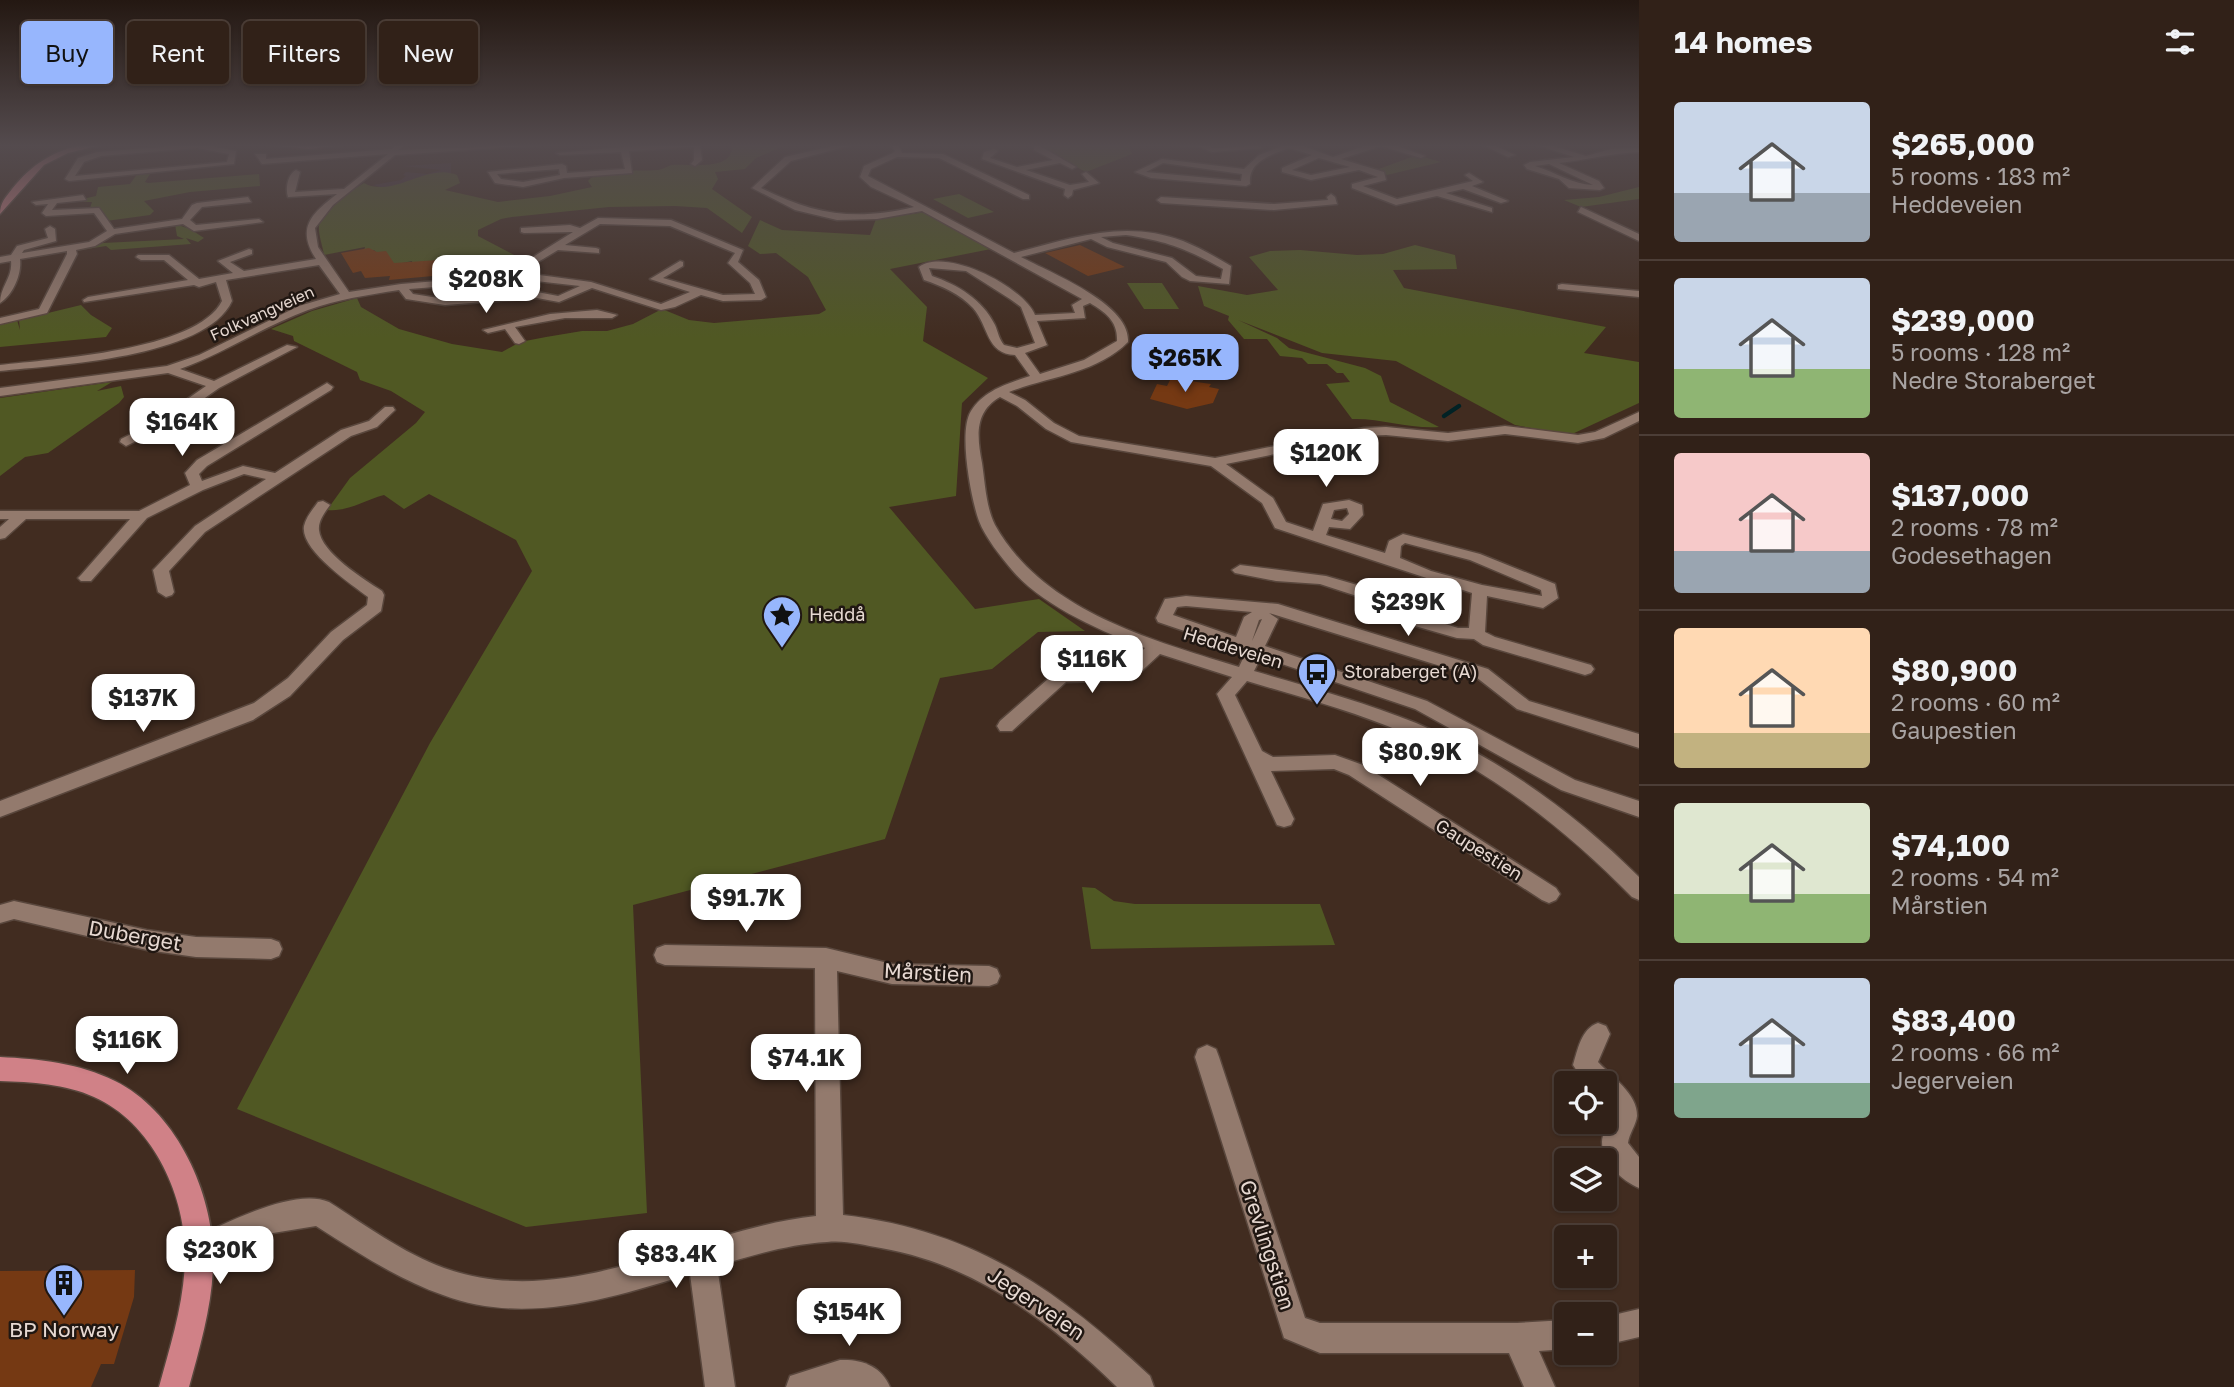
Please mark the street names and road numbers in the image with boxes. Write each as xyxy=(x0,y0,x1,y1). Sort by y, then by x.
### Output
street label: Folkvangveien xyxy=(207,281,317,345)
street label: Heddeveien xyxy=(1181,621,1286,673)
street label: Gaupestien xyxy=(1432,814,1527,885)
street label: Duberget xyxy=(87,914,184,956)
street label: Mårstien xyxy=(883,957,973,987)
street label: Grevlingstien xyxy=(1235,1177,1301,1313)
street label: Jegerveien xyxy=(983,1261,1090,1345)

